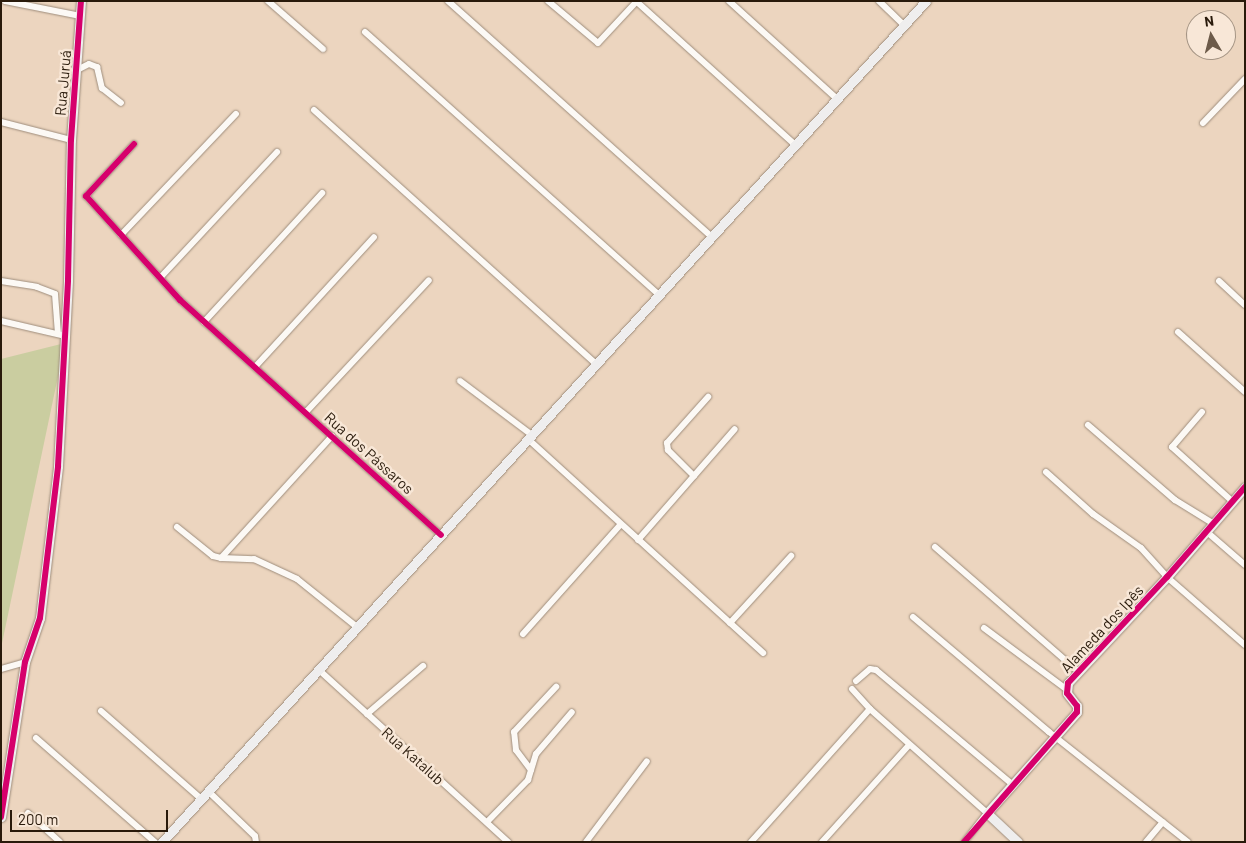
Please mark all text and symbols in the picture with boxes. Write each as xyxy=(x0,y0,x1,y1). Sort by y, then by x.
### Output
north arrow xyxy=(1186,10,1236,60)
text: N xyxy=(1203,12,1215,30)
street label: Rua Juruá xyxy=(51,49,75,117)
street label: Rua dos Pássaros xyxy=(321,408,417,498)
street label: Alameda dos Ipês xyxy=(1057,582,1147,676)
street label: Rua Katalub xyxy=(378,723,448,789)
scale bar xyxy=(12,800,170,832)
text: 200 m xyxy=(18,810,58,828)

